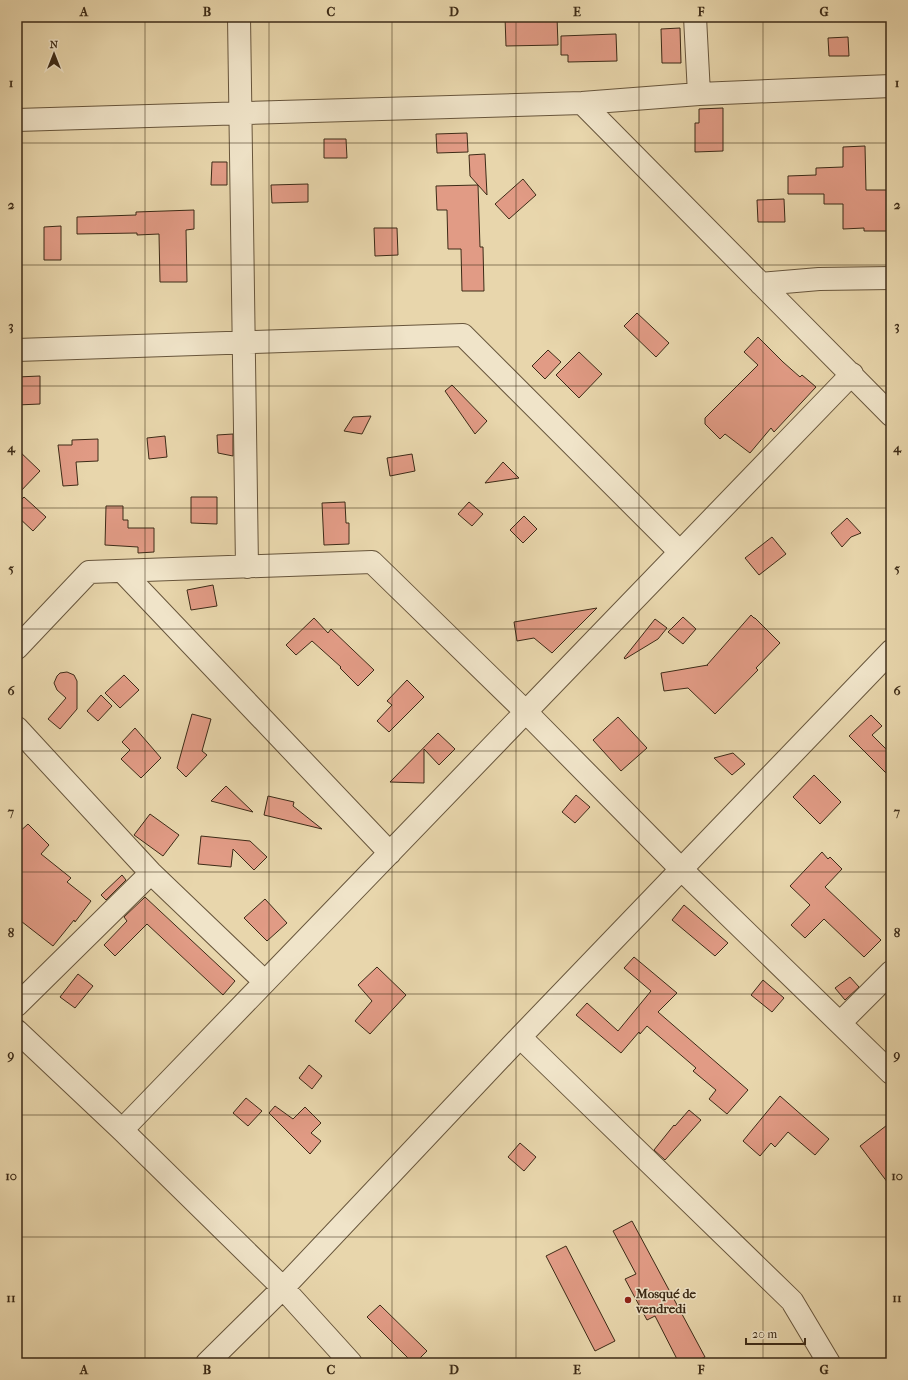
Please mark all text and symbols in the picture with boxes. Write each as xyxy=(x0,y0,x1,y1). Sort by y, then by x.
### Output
text: A xyxy=(79,4,89,19)
text: B xyxy=(203,4,212,19)
text: C xyxy=(327,4,336,19)
text: D xyxy=(449,4,459,19)
text: E xyxy=(573,4,581,19)
text: F xyxy=(697,4,705,19)
text: G xyxy=(819,4,829,19)
north arrow xyxy=(34,34,74,74)
text: N xyxy=(50,38,59,51)
text: 1 xyxy=(9,75,14,90)
text: 1 xyxy=(895,75,900,90)
text: 2 xyxy=(8,197,15,212)
text: 2 xyxy=(894,197,901,212)
text: 3 xyxy=(8,318,14,334)
text: 3 xyxy=(894,318,900,334)
text: 4 xyxy=(6,440,16,456)
text: 4 xyxy=(892,440,902,456)
text: 5 xyxy=(8,561,14,576)
text: 5 xyxy=(894,561,900,576)
text: 6 xyxy=(7,683,15,698)
text: 6 xyxy=(893,683,901,698)
text: 7 xyxy=(7,804,15,819)
text: 7 xyxy=(893,804,901,819)
text: 8 xyxy=(8,925,15,940)
text: 8 xyxy=(894,925,901,940)
text: 9 xyxy=(7,1047,15,1063)
text: 9 xyxy=(893,1047,901,1063)
text: 10 xyxy=(5,1168,17,1183)
text: 10 xyxy=(891,1168,903,1183)
place label: Mosqué de vendredi xyxy=(635,1286,696,1316)
text: 11 xyxy=(6,1290,16,1305)
text: 11 xyxy=(892,1290,902,1305)
marker: Mosqué de vendredi xyxy=(623,1295,633,1305)
scale bar xyxy=(746,1320,805,1346)
text: 20 m xyxy=(752,1327,777,1341)
text: A xyxy=(79,1362,89,1377)
text: B xyxy=(203,1362,212,1377)
text: C xyxy=(327,1362,336,1377)
text: D xyxy=(449,1362,459,1377)
text: E xyxy=(573,1362,581,1377)
text: F xyxy=(697,1362,705,1377)
text: G xyxy=(819,1362,829,1377)

